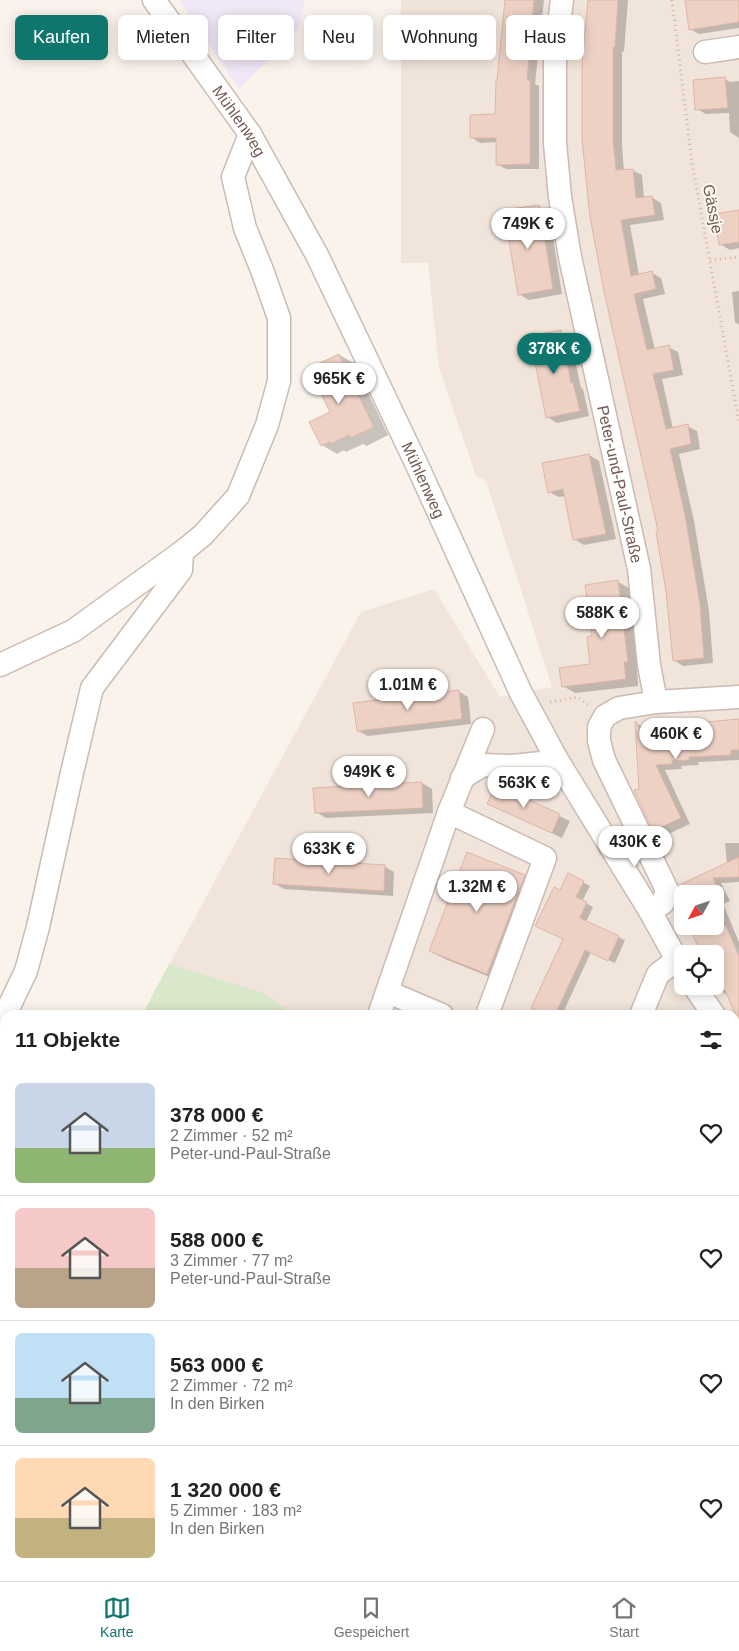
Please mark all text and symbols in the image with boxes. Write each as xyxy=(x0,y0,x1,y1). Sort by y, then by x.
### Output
chip: Kaufen xyxy=(15,15,108,60)
chip: Mieten xyxy=(118,15,208,60)
chip: Filter xyxy=(218,15,294,60)
chip: Neu xyxy=(304,15,373,60)
chip: Wohnung xyxy=(383,15,496,60)
chip: Haus xyxy=(506,15,584,60)
street label: Mühlenweg xyxy=(209,82,269,159)
street label: Gässje xyxy=(700,183,726,235)
pin: 749K € xyxy=(487,208,569,250)
text: 749K € xyxy=(502,215,554,232)
pin: 378K € xyxy=(513,332,595,375)
text: 378K € xyxy=(528,340,580,357)
pin: 965K € xyxy=(298,362,380,405)
text: 965K € xyxy=(313,370,365,387)
street label: Peter-und-Paul-Straße xyxy=(595,404,646,565)
street label: Mühlenweg xyxy=(399,439,448,521)
pin: 588K € xyxy=(561,596,643,639)
text: 588K € xyxy=(576,604,628,621)
pin: 1.01M € xyxy=(362,668,454,711)
text: 1.01M € xyxy=(379,676,437,693)
pin: 460K € xyxy=(635,718,717,760)
text: 460K € xyxy=(650,725,702,742)
pin: 949K € xyxy=(328,756,410,798)
text: 949K € xyxy=(343,763,395,780)
pin: 563K € xyxy=(483,766,565,809)
text: 563K € xyxy=(498,774,550,791)
pin: 430K € xyxy=(594,826,676,868)
pin: 633K € xyxy=(288,832,370,875)
text: 430K € xyxy=(609,833,661,850)
text: 633K € xyxy=(303,840,355,857)
pin: 1.32M € xyxy=(431,870,523,913)
text: 1.32M € xyxy=(448,878,506,895)
north arrow xyxy=(674,885,724,935)
map controls xyxy=(674,885,724,995)
button: locate xyxy=(674,945,724,995)
icon: filters xyxy=(697,1026,725,1054)
text: 11 Objekte xyxy=(15,1028,120,1051)
icon: home xyxy=(55,1103,115,1163)
text: 378 000 € xyxy=(170,1103,263,1126)
icon: heart xyxy=(697,1119,725,1147)
text: 2 Zimmer · 52 m² xyxy=(170,1127,293,1144)
text: Peter-und-Paul-Straße xyxy=(170,1145,331,1162)
icon: home xyxy=(55,1228,115,1288)
text: 588 000 € xyxy=(170,1228,263,1251)
icon: heart xyxy=(697,1244,725,1272)
text: 3 Zimmer · 77 m² xyxy=(170,1252,293,1269)
text: Peter-und-Paul-Straße xyxy=(170,1270,331,1287)
icon: home xyxy=(55,1353,115,1413)
text: 563 000 € xyxy=(170,1353,263,1376)
icon: heart xyxy=(697,1369,725,1397)
text: 2 Zimmer · 72 m² xyxy=(170,1377,293,1394)
text: In den Birken xyxy=(170,1395,264,1412)
icon: home xyxy=(55,1478,115,1538)
text: 1 320 000 € xyxy=(170,1478,281,1501)
icon: heart xyxy=(697,1494,725,1522)
text: 5 Zimmer · 183 m² xyxy=(170,1502,302,1519)
text: In den Birken xyxy=(170,1520,264,1537)
tab: Karte xyxy=(100,1594,134,1640)
tab: Gespeichert xyxy=(334,1594,409,1640)
tab: Start xyxy=(609,1594,639,1640)

